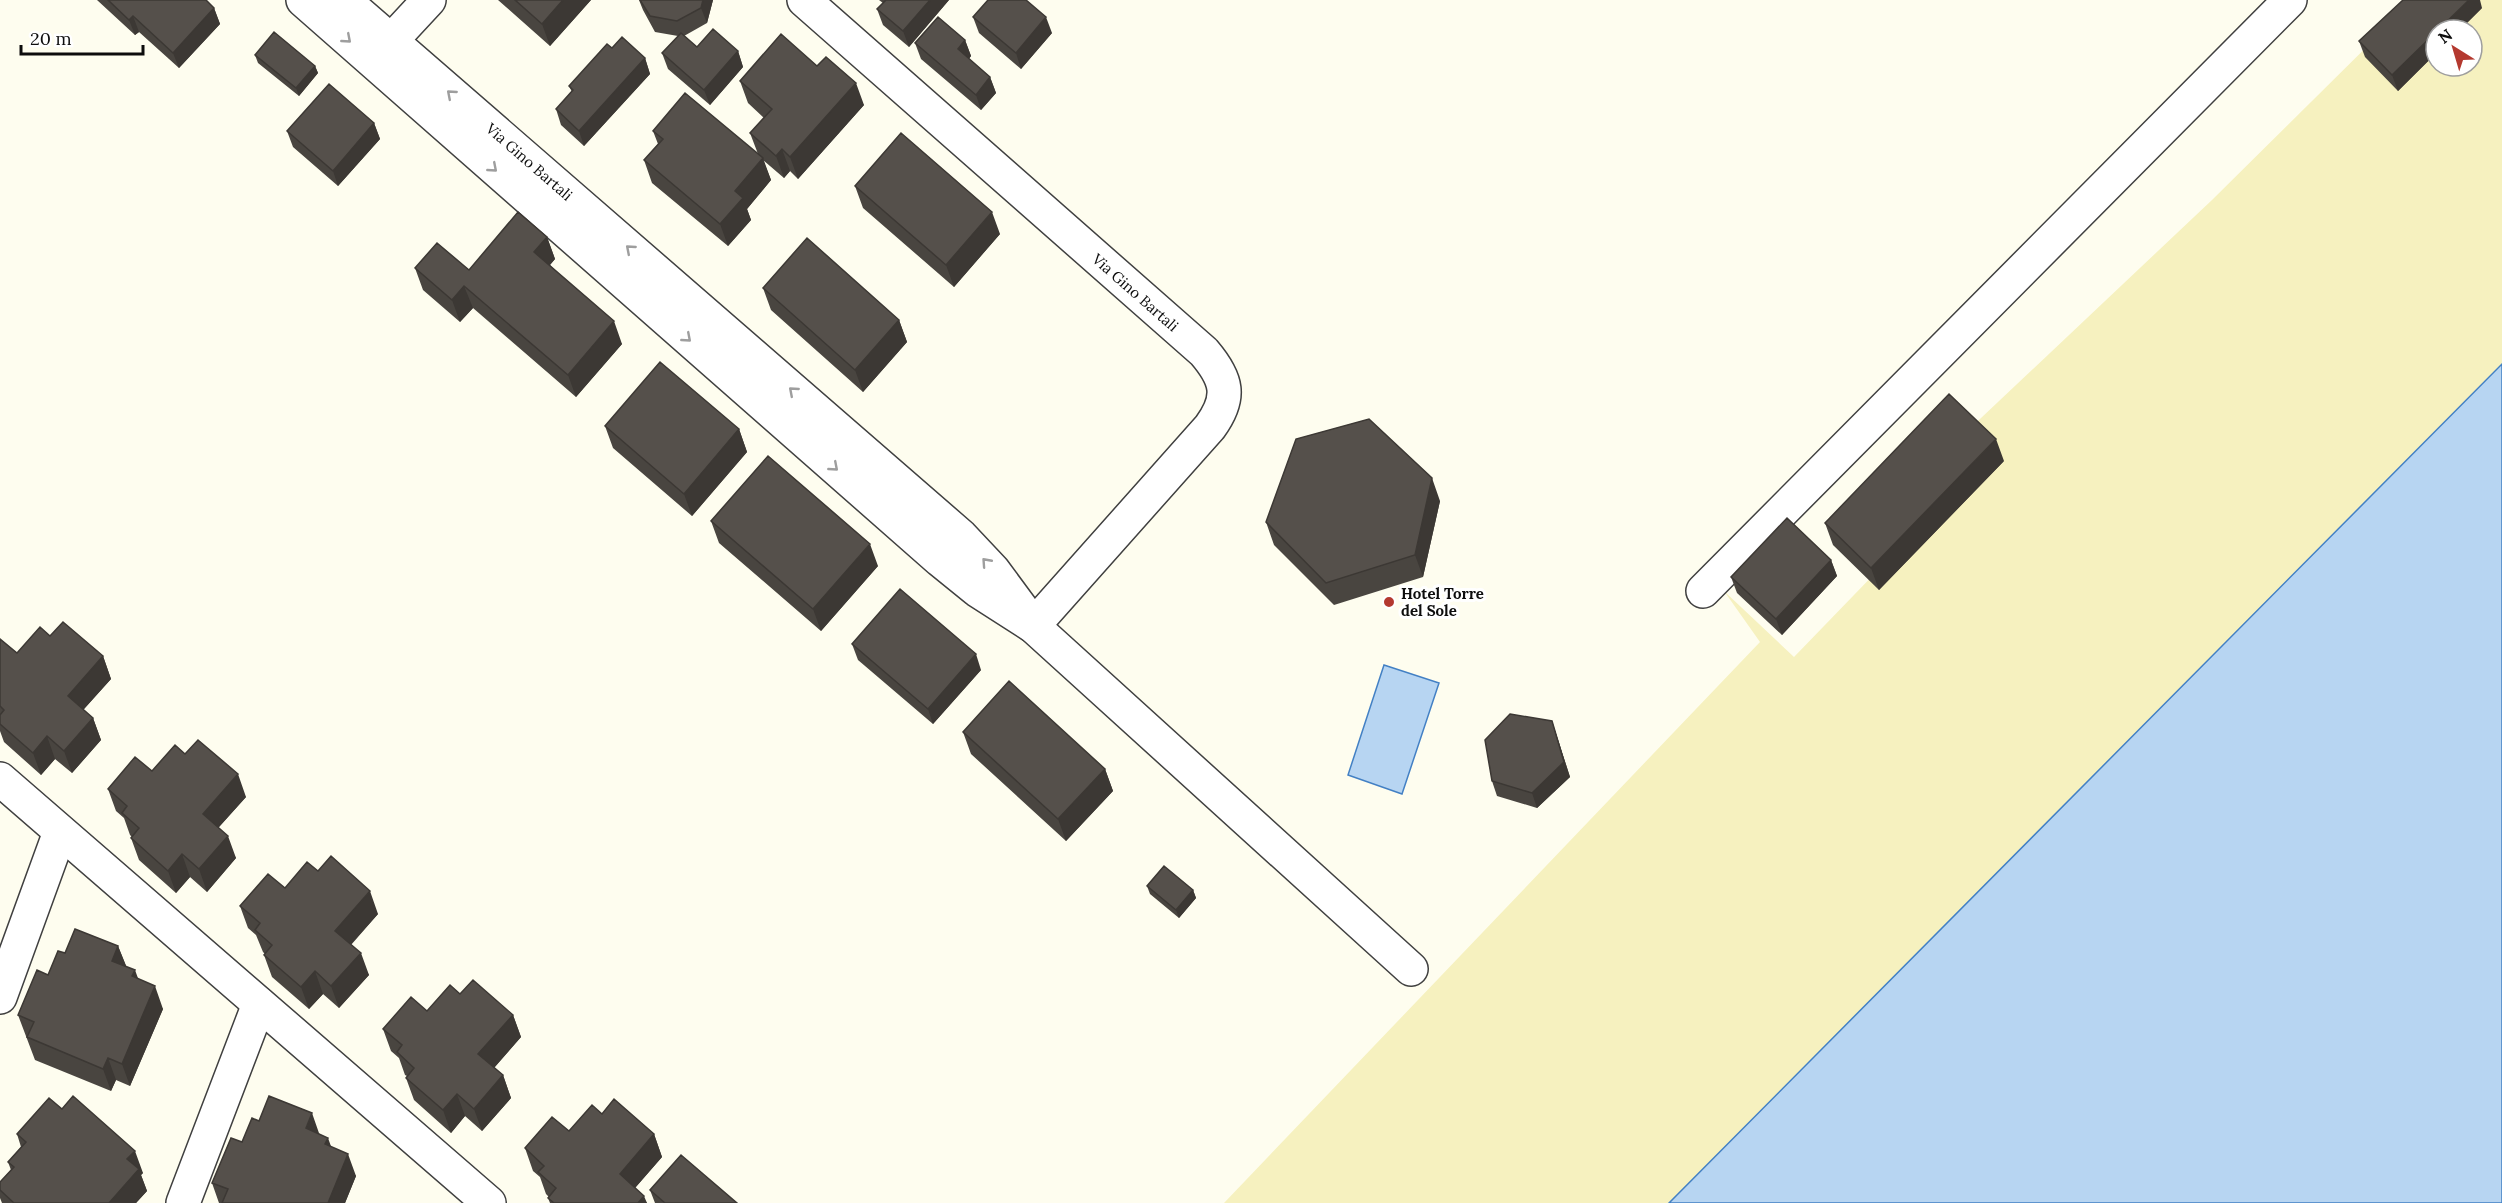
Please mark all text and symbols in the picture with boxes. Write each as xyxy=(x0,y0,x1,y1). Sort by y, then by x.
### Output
scale bar xyxy=(21,18,142,56)
north arrow xyxy=(2424,18,2484,78)
text: N xyxy=(2434,24,2456,48)
text: 20 m xyxy=(30,27,72,50)
one-way arrow xyxy=(340,32,351,43)
one-way arrow xyxy=(448,90,458,101)
street label: Via Gino Bartali xyxy=(482,118,577,204)
one-way arrow xyxy=(487,161,497,172)
one-way arrow xyxy=(626,245,637,256)
street label: Via Gino Bartali xyxy=(1088,248,1183,335)
one-way arrow xyxy=(680,331,691,342)
one-way arrow xyxy=(789,387,800,398)
one-way arrow xyxy=(827,460,838,471)
one-way arrow xyxy=(982,558,993,569)
place label: Hotel Torre del Sole xyxy=(1401,584,1484,620)
marker: Hotel Torre del Sole xyxy=(1382,595,1396,609)

